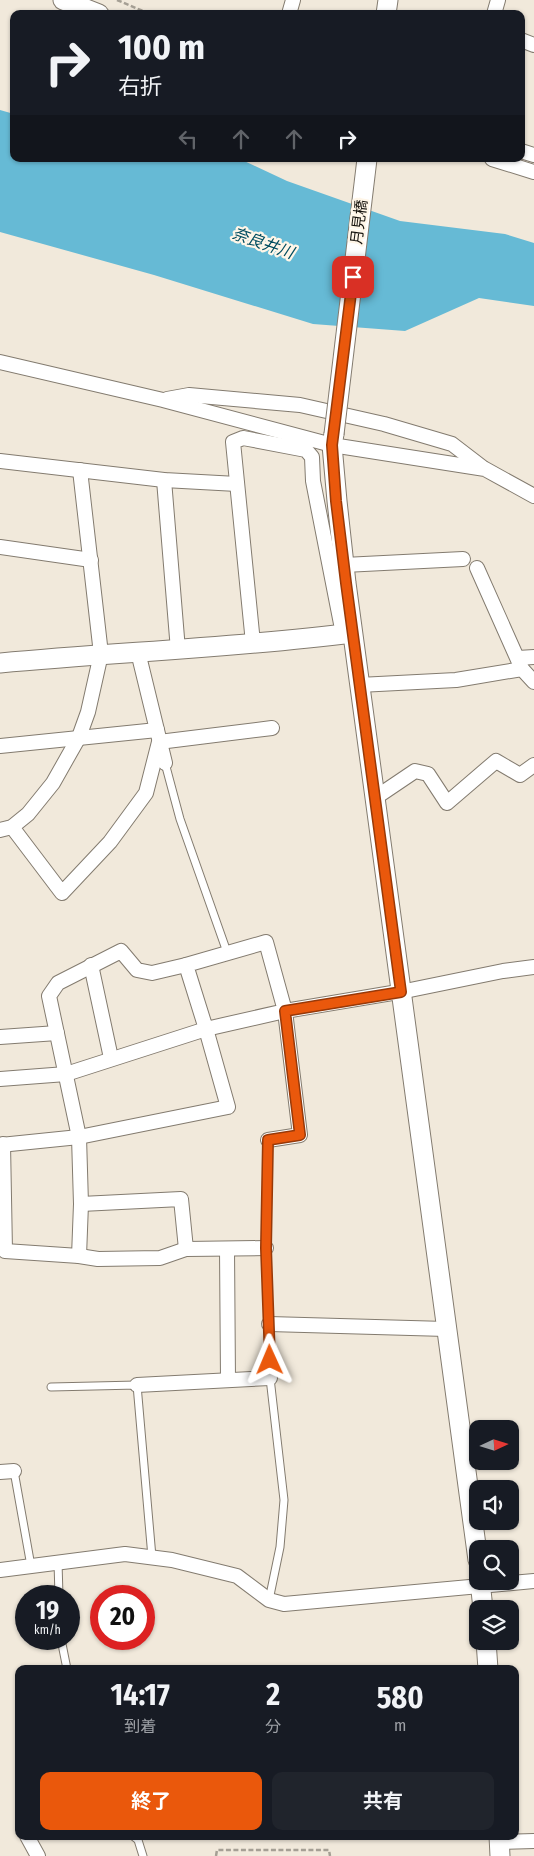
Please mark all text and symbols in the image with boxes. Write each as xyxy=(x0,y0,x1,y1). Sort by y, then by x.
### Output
text: 100 m xyxy=(118,26,205,68)
icon: right xyxy=(35,30,100,95)
text: 右折 xyxy=(118,73,162,100)
icon: left xyxy=(174,125,202,153)
icon: ahead xyxy=(227,125,255,153)
icon: ahead xyxy=(280,125,308,153)
icon: right xyxy=(333,125,361,153)
street label: 月見橋 xyxy=(347,199,371,245)
water label: 奈良井川 xyxy=(230,224,298,263)
pin xyxy=(332,256,374,298)
icon: arrive xyxy=(339,263,367,291)
position arrow xyxy=(243,1333,295,1385)
north arrow xyxy=(469,1420,519,1470)
map controls xyxy=(469,1420,519,1650)
button: sound xyxy=(469,1480,519,1530)
button: search xyxy=(469,1540,519,1590)
speed limit sign: 20 xyxy=(90,1585,155,1650)
text: 19 xyxy=(36,1596,59,1626)
button: layers xyxy=(469,1600,519,1650)
text: km/h xyxy=(34,1623,61,1637)
text: 14:17 xyxy=(110,1677,170,1713)
text: 2 xyxy=(266,1677,280,1713)
text: 580 xyxy=(377,1680,424,1716)
text: m xyxy=(394,1716,406,1735)
text: 到着 xyxy=(124,1717,156,1736)
text: 分 xyxy=(265,1717,281,1736)
button: 終了 xyxy=(40,1772,262,1830)
button: 共有 xyxy=(272,1772,494,1830)

